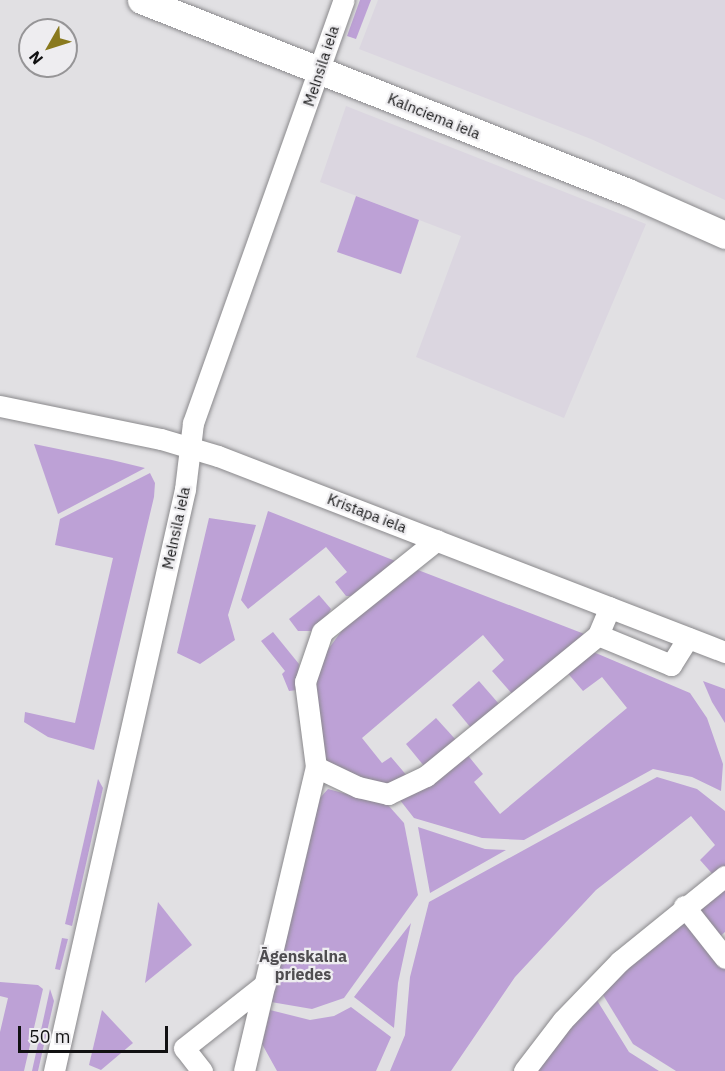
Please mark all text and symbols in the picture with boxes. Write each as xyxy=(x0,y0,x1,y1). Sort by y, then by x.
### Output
north arrow xyxy=(18,18,78,78)
street label: Melnsila iela xyxy=(299,23,343,109)
text: N xyxy=(24,47,47,69)
street label: Kalnciema iela xyxy=(385,89,483,143)
street label: Melnsila iela xyxy=(158,485,194,571)
street label: Kristapa iela xyxy=(325,490,409,536)
district label: Āgenskalna priedes xyxy=(259,946,347,984)
scale bar xyxy=(21,1014,171,1052)
text: 50 m xyxy=(29,1025,71,1048)

